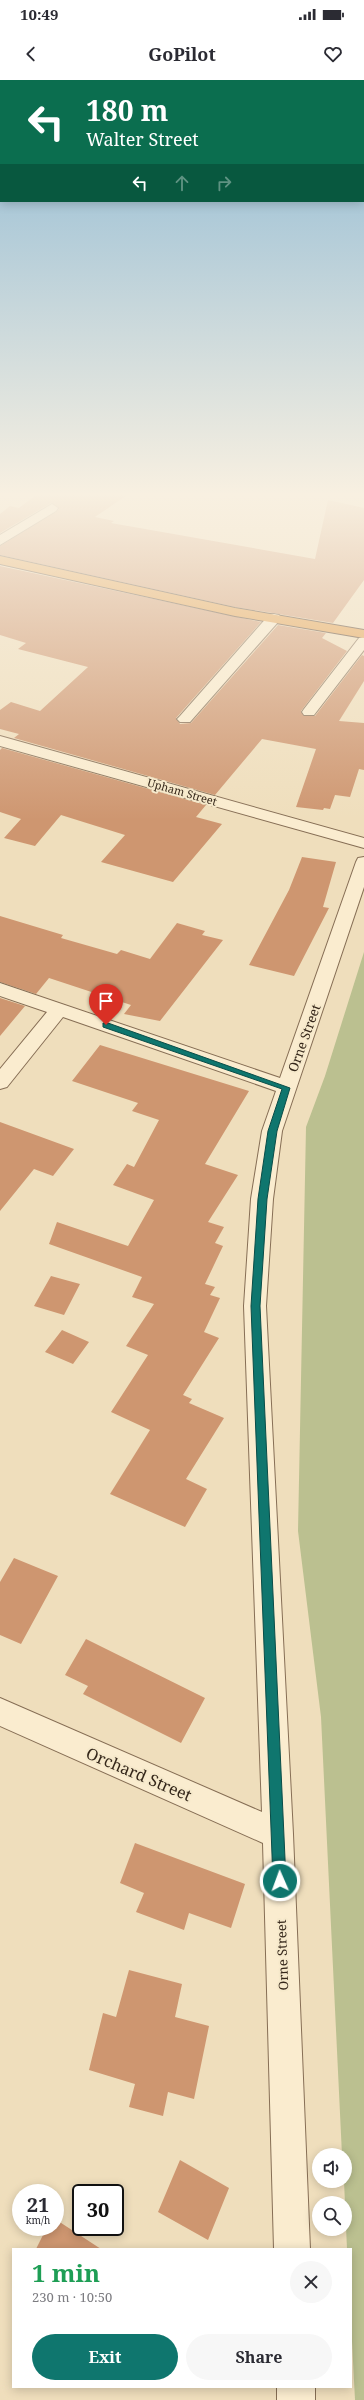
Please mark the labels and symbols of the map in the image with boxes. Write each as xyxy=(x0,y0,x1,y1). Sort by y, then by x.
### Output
street label: Upham Street xyxy=(146,774,219,809)
pin xyxy=(89,984,123,1025)
street label: Orne Street xyxy=(283,1001,325,1074)
street label: Orchard Street xyxy=(83,1742,195,1806)
position arrow xyxy=(259,1860,301,1902)
street label: Orne Street xyxy=(272,1919,292,1991)
speed limit sign: 30 xyxy=(72,2184,124,2236)

